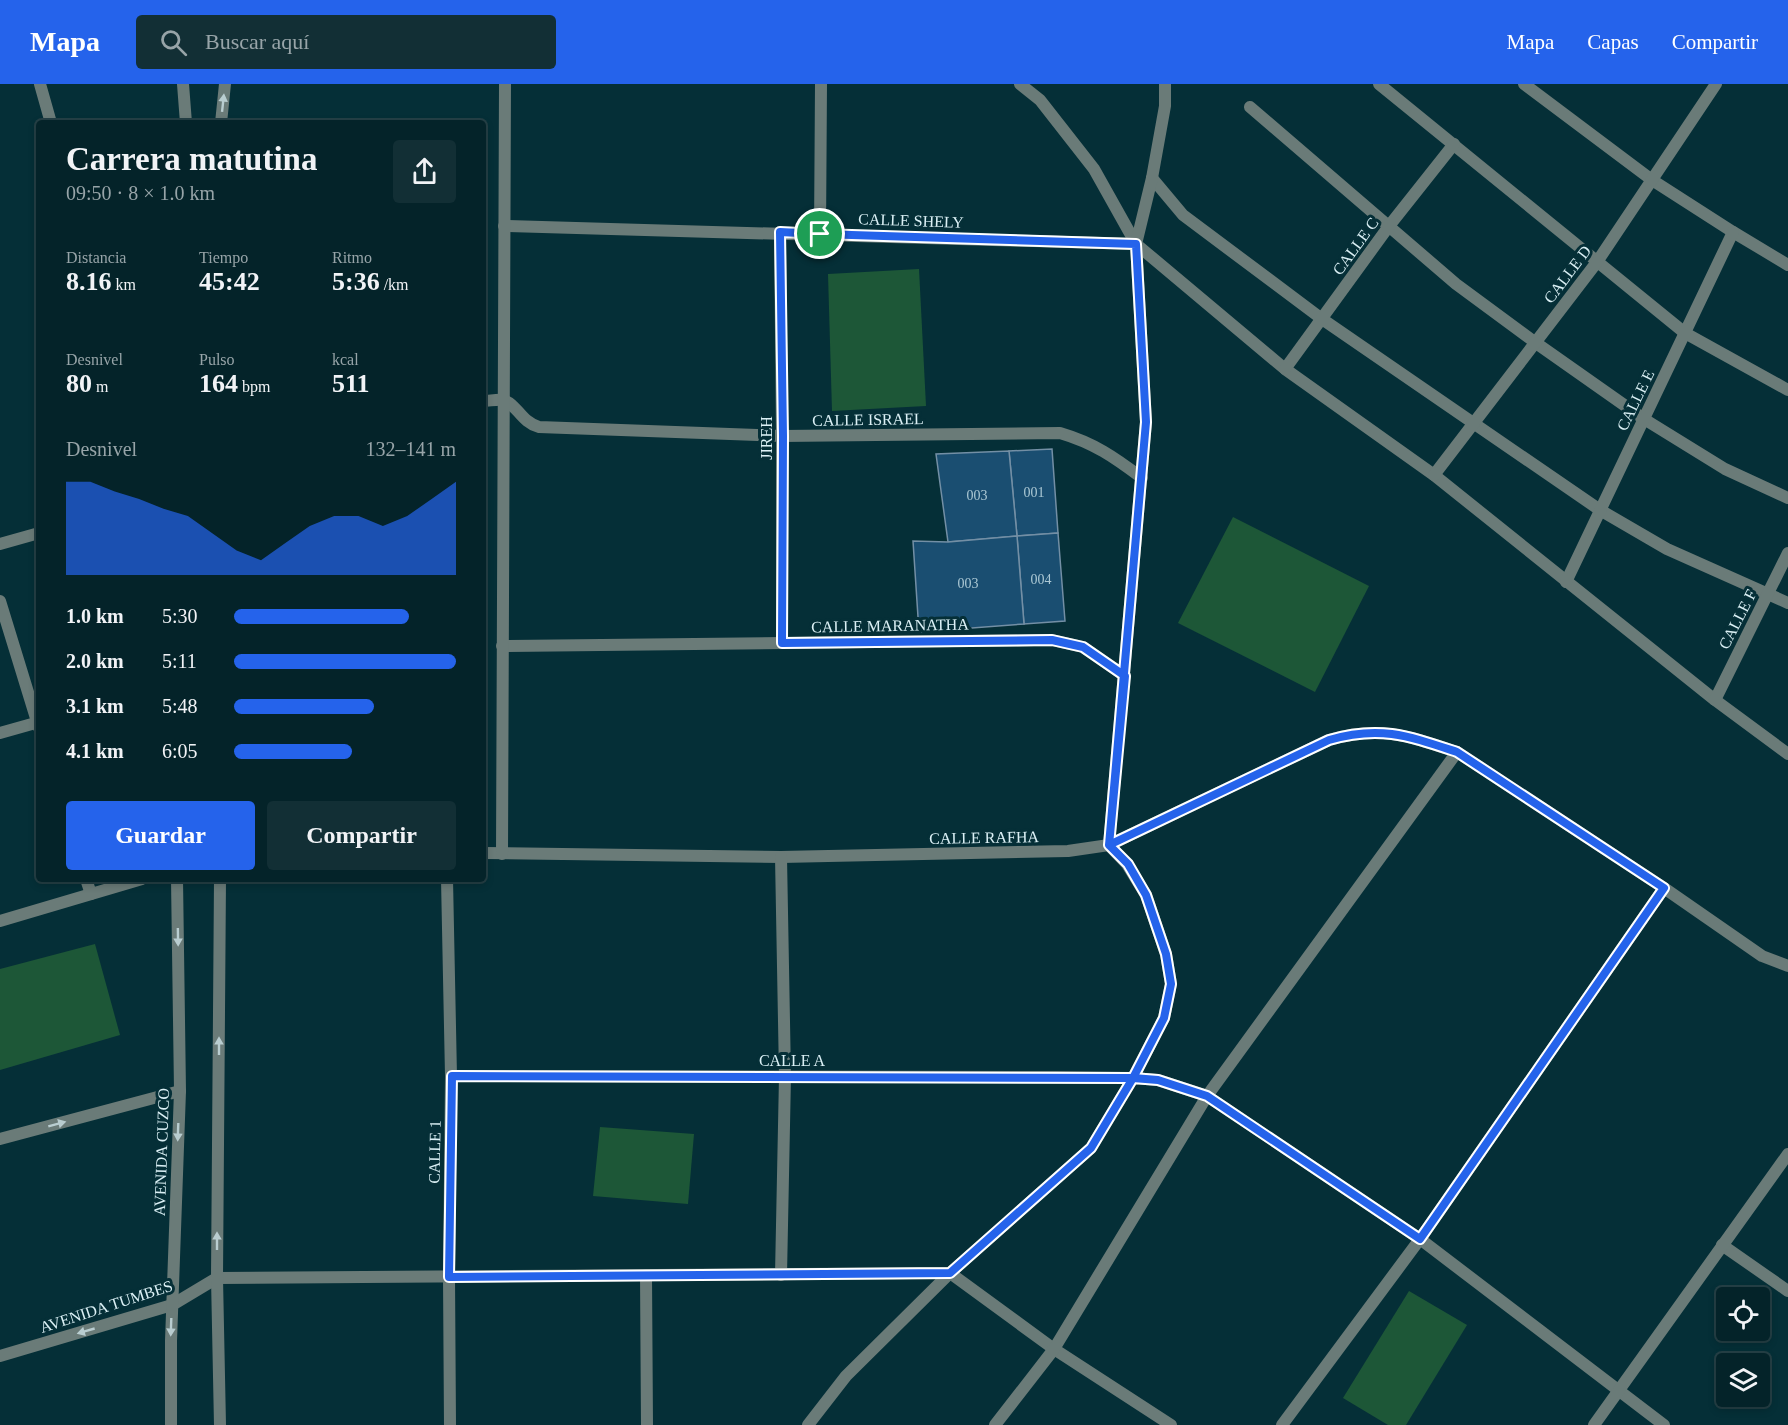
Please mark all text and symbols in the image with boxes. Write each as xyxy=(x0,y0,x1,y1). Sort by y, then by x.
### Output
search box xyxy=(136,15,556,69)
text: Mapa xyxy=(30,26,100,57)
icon: search xyxy=(157,26,190,59)
text: Buscar aquí xyxy=(205,29,309,54)
text: Mapa xyxy=(1507,30,1554,54)
text: Capas xyxy=(1587,30,1639,54)
text: Compartir xyxy=(1672,30,1758,54)
one-way arrow xyxy=(218,94,228,113)
button: share xyxy=(393,140,456,203)
text: Carrera matutina xyxy=(66,141,317,177)
text: 09:50 · 8 × 1.0 km xyxy=(66,182,215,204)
pin xyxy=(794,208,845,259)
street label: CALLE SHELY xyxy=(858,210,964,231)
street label: CALLE C xyxy=(1329,215,1382,278)
icon: arrive xyxy=(803,217,836,250)
street label: CALLE D xyxy=(1540,242,1594,306)
text: Distancia xyxy=(66,249,126,266)
text: Tiempo xyxy=(199,249,248,266)
text: Ritmo xyxy=(332,249,372,266)
text: 8.16 xyxy=(66,267,112,296)
text: 45:42 xyxy=(199,267,260,296)
text: 5:36 xyxy=(332,267,380,296)
text: km xyxy=(112,276,136,293)
text: /km xyxy=(380,276,409,293)
text: Desnivel xyxy=(66,351,123,368)
text: Pulso xyxy=(199,351,235,368)
text: kcal xyxy=(332,351,359,368)
street label: CALLE E xyxy=(1613,367,1657,433)
text: 80 xyxy=(66,369,92,398)
text: 164 xyxy=(199,369,238,398)
text: 511 xyxy=(332,369,370,398)
text: m xyxy=(92,378,108,395)
text: bpm xyxy=(238,378,270,395)
street label: CALLE ISRAEL xyxy=(812,410,924,429)
street label: JIREH xyxy=(758,416,775,460)
text: Desnivel xyxy=(66,438,137,460)
text: 132–141 m xyxy=(365,438,456,460)
house number: 001 xyxy=(1024,485,1045,500)
house number: 003 xyxy=(967,488,988,503)
house number: 004 xyxy=(1031,572,1052,587)
house number: 003 xyxy=(958,576,979,591)
street label: CALLE F xyxy=(1715,587,1760,652)
text: 1.0 km xyxy=(66,605,124,627)
text: 5:30 xyxy=(162,605,198,627)
street label: CALLE MARANATHA xyxy=(811,616,969,635)
text: 2.0 km xyxy=(66,650,124,672)
text: 5:11 xyxy=(162,650,197,672)
text: 3.1 km xyxy=(66,695,124,717)
text: 5:48 xyxy=(162,695,198,717)
text: 4.1 km xyxy=(66,740,124,762)
text: 6:05 xyxy=(162,740,198,762)
button: Guardar xyxy=(66,801,255,870)
button: Compartir xyxy=(267,801,456,870)
street label: CALLE RAFHA xyxy=(929,828,1039,847)
one-way arrow xyxy=(173,928,183,947)
one-way arrow xyxy=(214,1036,224,1055)
street label: CALLE A xyxy=(759,1052,826,1069)
street label: AVENIDA CUZCO xyxy=(151,1088,172,1216)
one-way arrow xyxy=(47,1118,66,1128)
street label: CALLE 1 xyxy=(425,1120,444,1184)
one-way arrow xyxy=(174,1123,183,1142)
one-way arrow xyxy=(213,1231,222,1250)
street label: AVENIDA TUMBES xyxy=(38,1277,175,1336)
map controls xyxy=(1716,1287,1770,1407)
button: locate xyxy=(1716,1287,1770,1341)
one-way arrow xyxy=(167,1318,176,1337)
one-way arrow xyxy=(77,1327,95,1336)
button: layers xyxy=(1716,1353,1770,1407)

